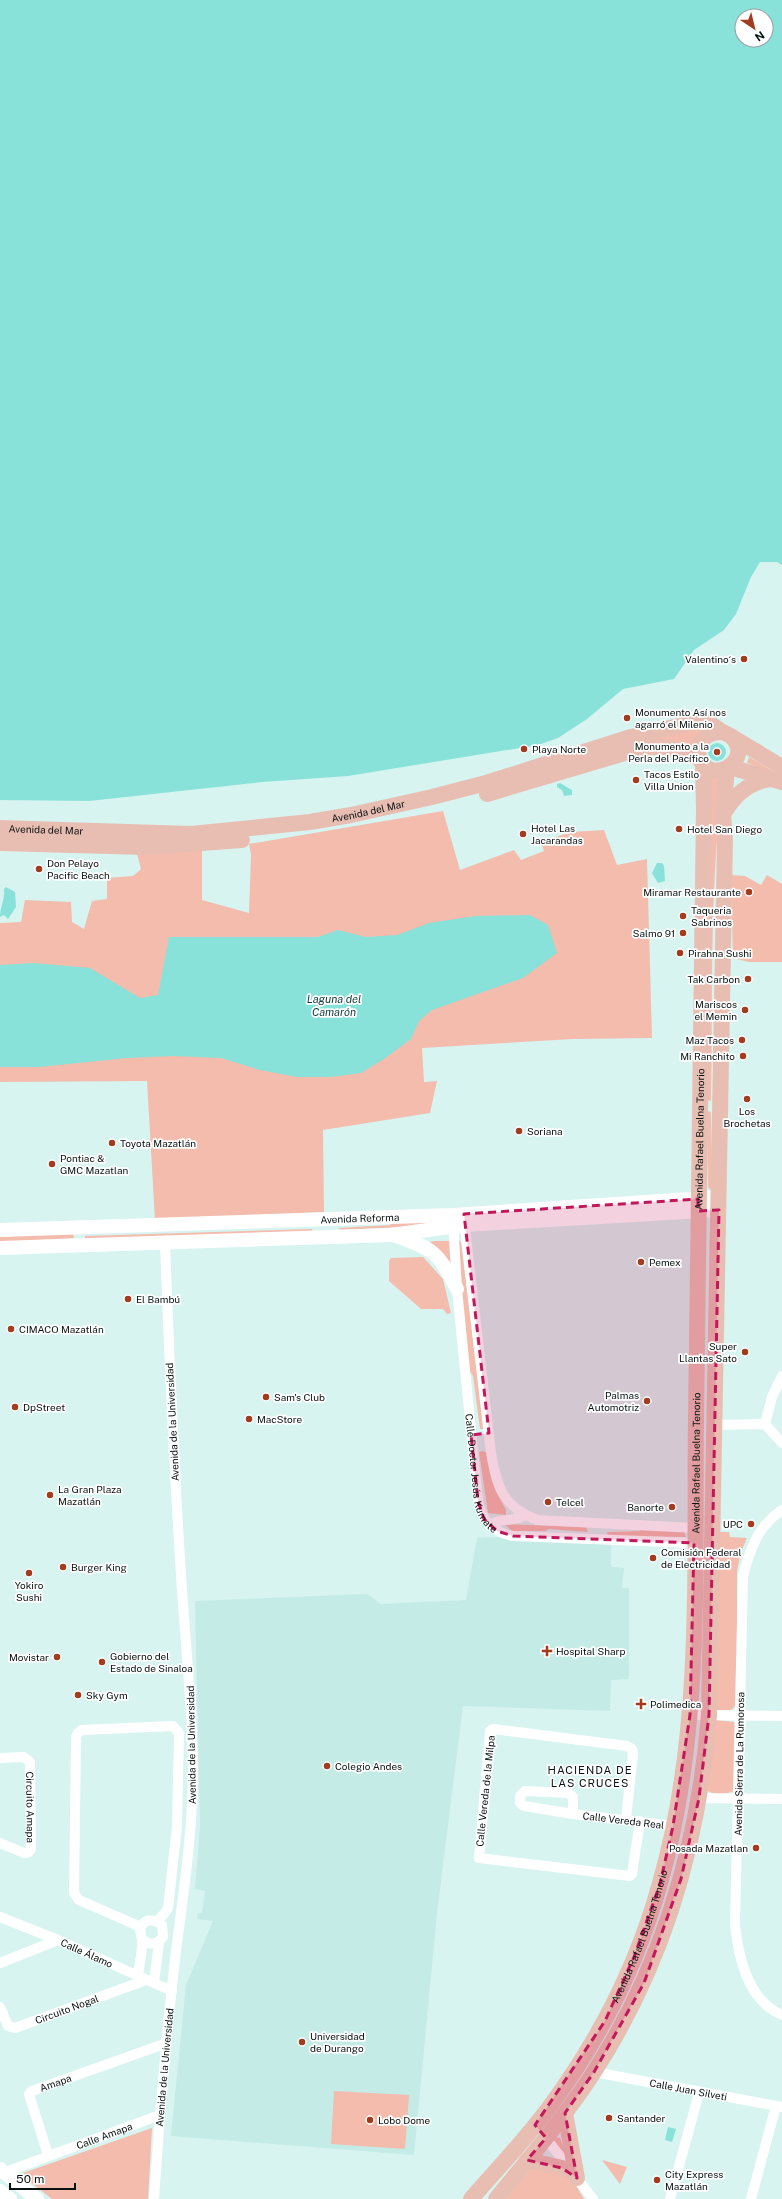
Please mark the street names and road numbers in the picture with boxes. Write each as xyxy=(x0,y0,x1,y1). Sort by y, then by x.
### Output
street label: Avenida del Mar xyxy=(331,797,406,824)
street label: Avenida del Mar xyxy=(9,822,84,837)
street label: Avenida Rafael Buelna Tenorio xyxy=(692,1068,706,1210)
street label: Avenida Reforma xyxy=(320,1211,400,1225)
street label: Avenida de la Universidad xyxy=(163,1362,181,1482)
street label: Avenida Rafael Buelna Tenorio xyxy=(690,1392,702,1534)
street label: Calle Doctor Jesús Kumate xyxy=(463,1413,500,1535)
street label: Avenida de la Universidad xyxy=(184,1685,198,1805)
street label: Avenida Sierra de La Rumorosa xyxy=(732,1692,746,1836)
street label: Calle Vereda de la Milpa xyxy=(473,1735,497,1847)
street label: Circuito Amapa xyxy=(24,1771,37,1843)
street label: Calle Vereda Real xyxy=(582,1809,665,1831)
street label: Avenida Rafael Buelna Tenorio xyxy=(609,1868,670,2005)
street label: Calle Álamo xyxy=(59,1936,115,1970)
street label: Circuito Nogal xyxy=(33,1992,100,2026)
street label: Avenida de la Universidad xyxy=(153,2008,176,2127)
street label: Amapa xyxy=(38,2072,73,2094)
street label: Calle Juan Silveti xyxy=(649,2076,728,2103)
street label: Calle Amapa xyxy=(74,2120,134,2151)

